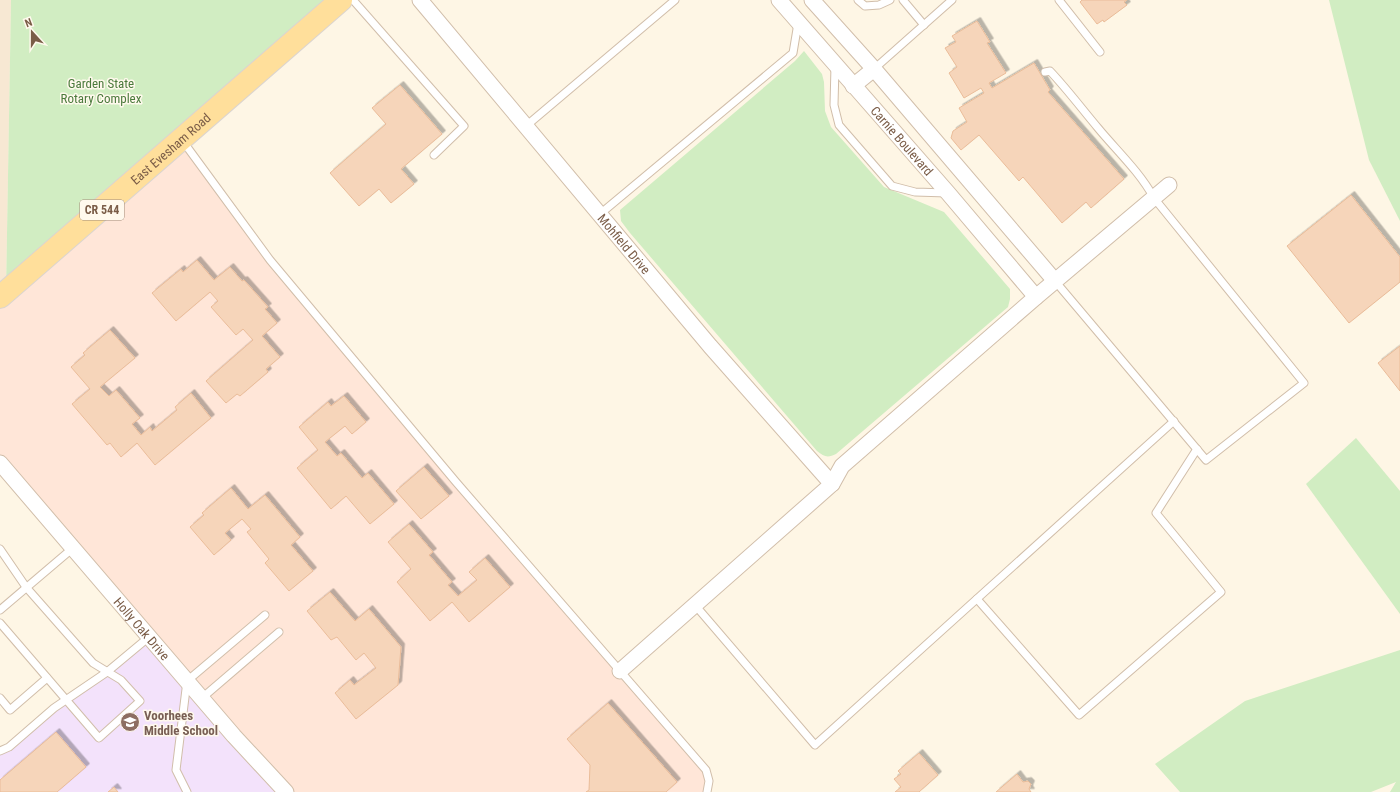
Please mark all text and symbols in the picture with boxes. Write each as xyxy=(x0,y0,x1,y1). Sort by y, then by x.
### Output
north arrow xyxy=(12,12,52,52)
text: N xyxy=(23,16,34,30)
park label: Garden State Rotary Complex xyxy=(61,76,142,106)
street label: Carnie Boulevard xyxy=(868,103,936,179)
street label: East Evesham Road xyxy=(128,110,214,188)
road number: CR 544 xyxy=(80,200,124,220)
street label: Mohfield Drive xyxy=(595,211,653,277)
street label: Holly Oak Drive xyxy=(110,594,173,663)
place label: Voorhees Middle School xyxy=(144,708,218,738)
school or university icon: Voorhees Middle School xyxy=(119,711,141,733)

